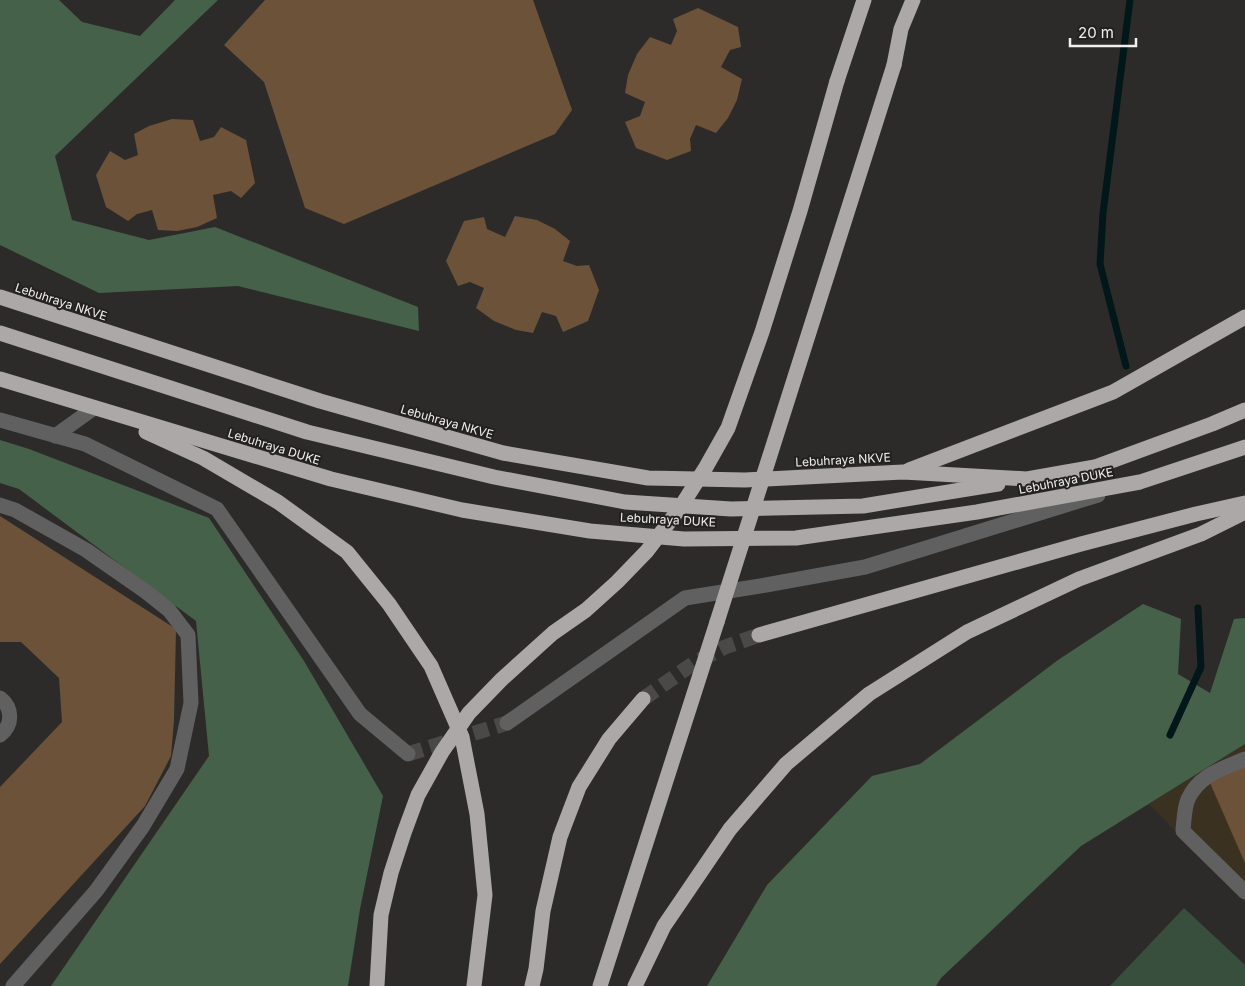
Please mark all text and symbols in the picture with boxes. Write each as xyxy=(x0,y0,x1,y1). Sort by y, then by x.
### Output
scale bar xyxy=(1070,15,1136,47)
text: 20 m xyxy=(1078,23,1114,42)
street label: Lebuhraya NKVE xyxy=(13,280,109,323)
street label: Lebuhraya NKVE xyxy=(399,401,495,442)
street label: Lebuhraya DUKE xyxy=(226,425,322,468)
street label: Lebuhraya NKVE xyxy=(795,450,891,469)
street label: Lebuhraya DUKE xyxy=(1017,464,1114,497)
street label: Lebuhraya DUKE xyxy=(620,509,716,530)

